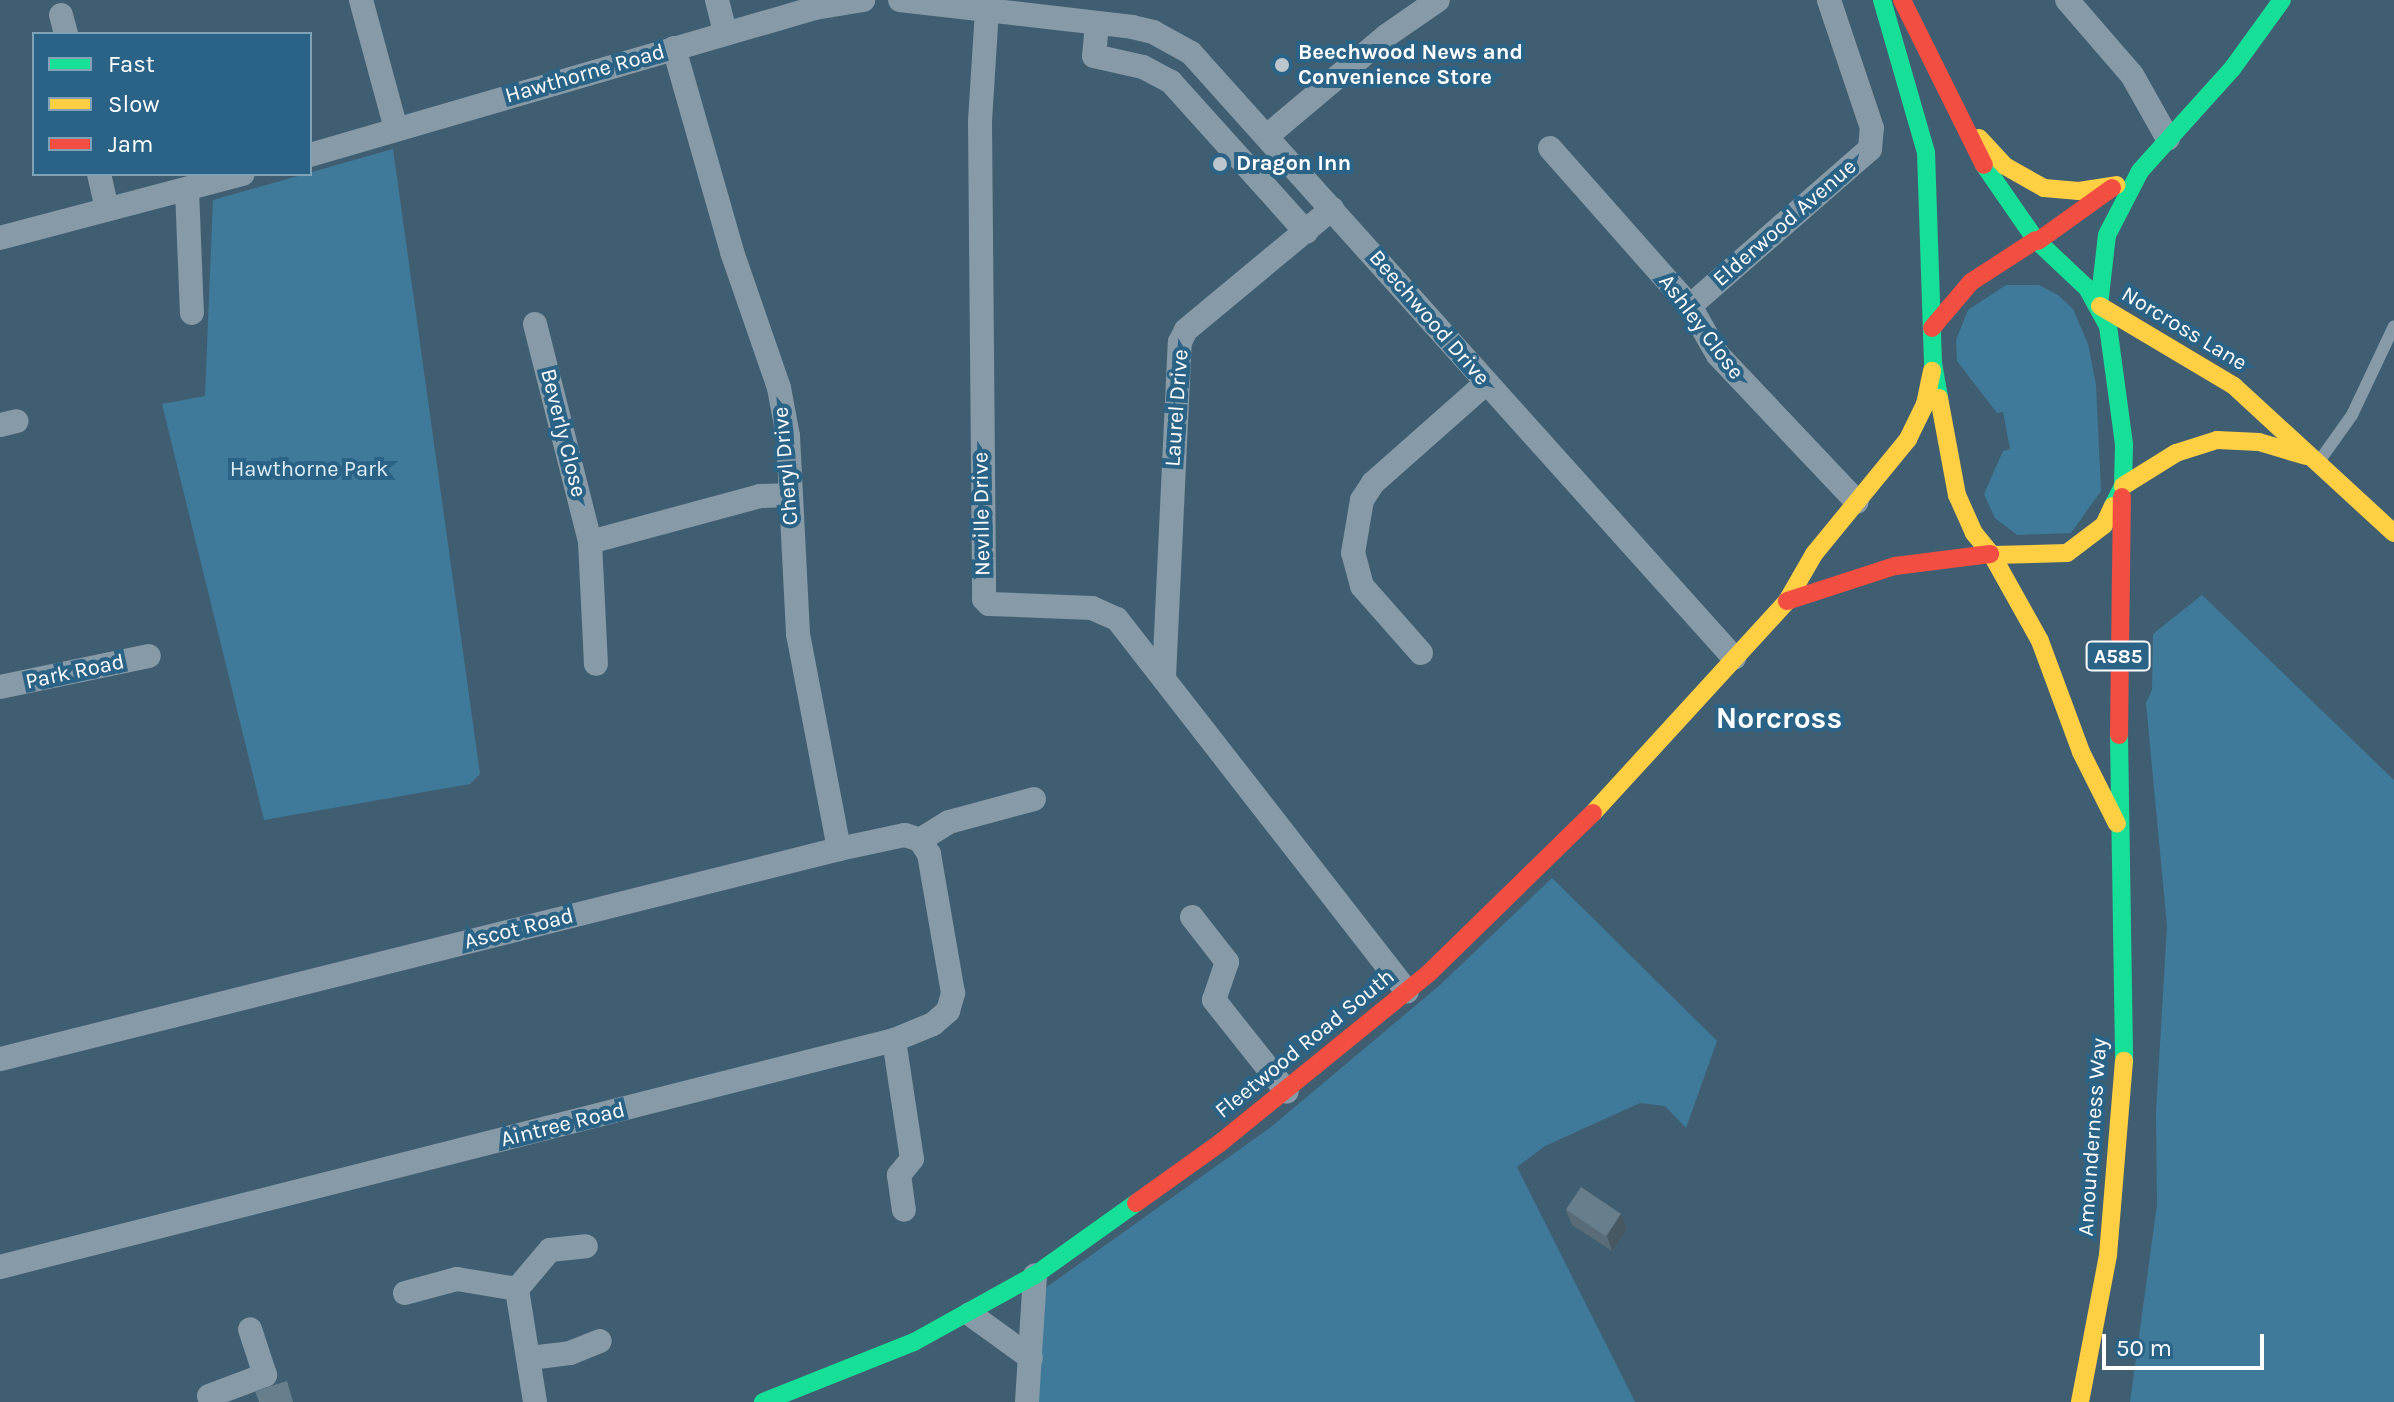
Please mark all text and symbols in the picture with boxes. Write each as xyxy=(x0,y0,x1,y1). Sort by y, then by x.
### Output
legend xyxy=(32,32,312,176)
street label: Hawthorne Road xyxy=(502,39,668,109)
place label: Beechwood News and Convenience Store xyxy=(1298,39,1523,90)
text: Fast xyxy=(108,50,155,78)
marker: Beechwood News and Convenience Store xyxy=(1273,56,1291,74)
text: Slow xyxy=(108,90,160,118)
text: Jam xyxy=(108,130,153,158)
place label: Dragon Inn xyxy=(1236,151,1351,177)
street label: Elderwood Avenue xyxy=(1708,154,1862,292)
marker: Dragon Inn xyxy=(1211,155,1229,173)
street label: Beechwood Drive xyxy=(1363,245,1495,391)
street label: Ashley Close xyxy=(1653,269,1749,385)
street label: Norcross Lane xyxy=(2116,281,2252,377)
street label: Laurel Drive xyxy=(1160,348,1194,468)
street label: Beverly Close xyxy=(534,366,592,500)
street label: Cheryl Drive xyxy=(768,406,804,526)
street label: Neville Drive xyxy=(968,452,996,576)
park label: Hawthorne Park xyxy=(230,457,388,483)
road number: A585 xyxy=(2084,640,2152,672)
street label: Park Road xyxy=(23,649,127,695)
district label: Norcross xyxy=(1716,700,1842,736)
street label: Ascot Road xyxy=(462,903,576,955)
street label: Fleetwood Road South xyxy=(1210,964,1400,1124)
street label: Amounderness Way xyxy=(2073,1037,2113,1237)
street label: Aintree Road xyxy=(498,1097,628,1153)
scale bar xyxy=(2106,1318,2268,1368)
text: 50 m xyxy=(2116,1334,2172,1362)

